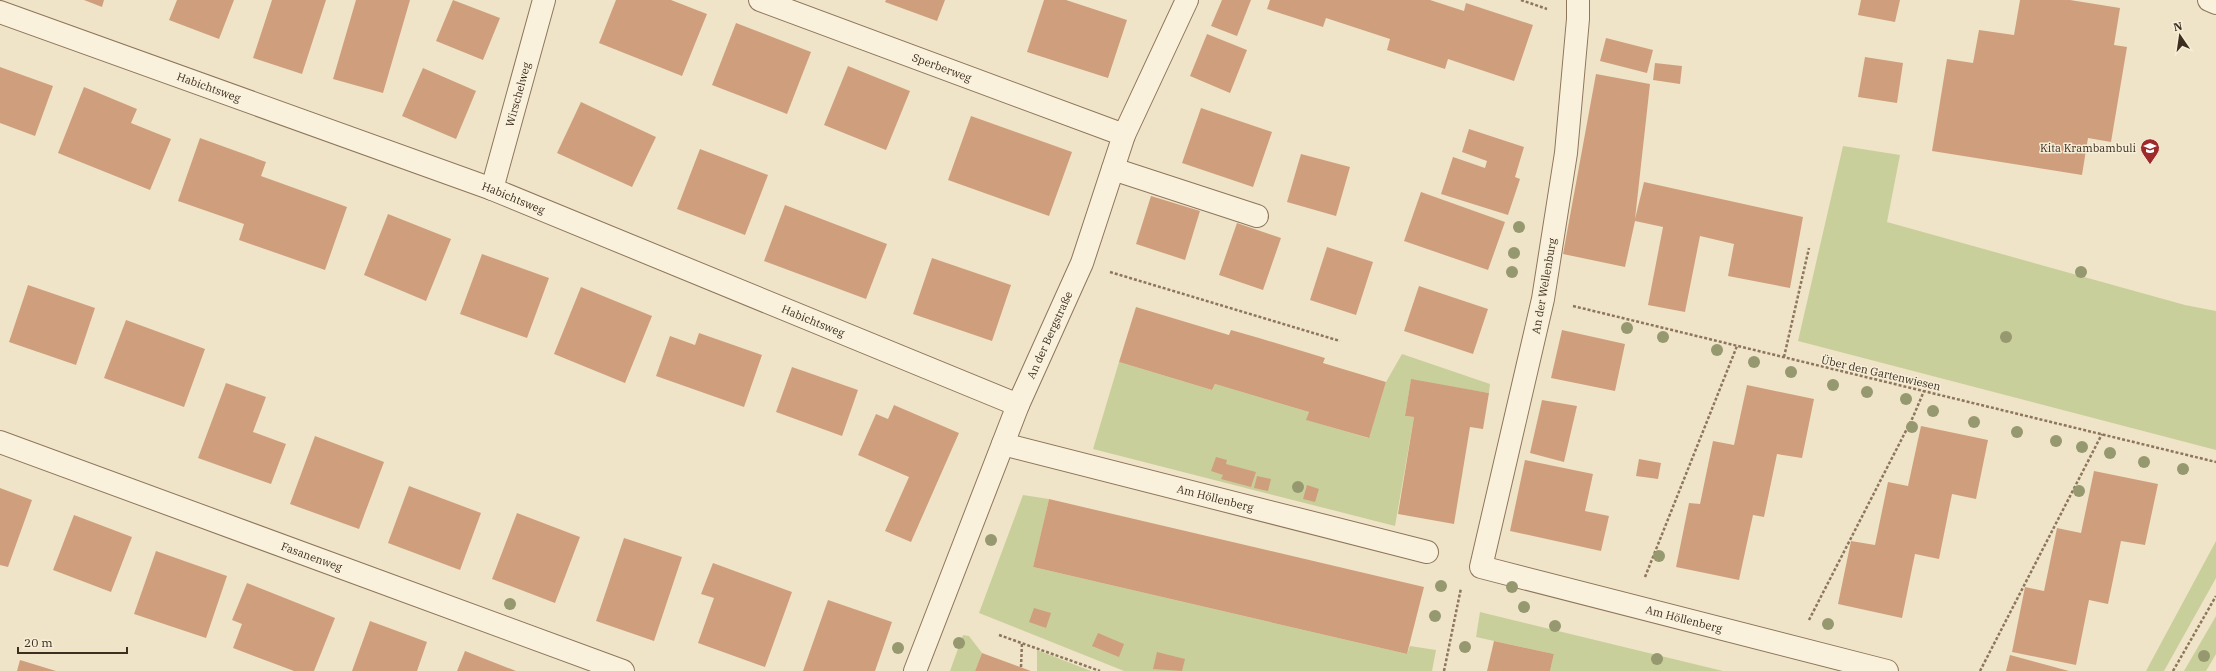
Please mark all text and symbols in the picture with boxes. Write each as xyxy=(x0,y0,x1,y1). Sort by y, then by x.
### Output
north arrow xyxy=(2160,16,2200,56)
text: N xyxy=(2172,18,2184,34)
street label: Sperberweg xyxy=(910,50,974,85)
street label: Wirschelweg xyxy=(502,61,534,128)
street label: Habichtsweg xyxy=(175,69,243,105)
school or university icon: Kita Krambambuli xyxy=(2139,137,2161,165)
place label: Kita Krambambuli xyxy=(2040,141,2137,155)
street label: Habichtsweg xyxy=(480,179,547,217)
street label: An der Wellenburg xyxy=(1529,237,1559,335)
street label: An der Bergstraße xyxy=(1024,289,1075,381)
street label: Habichtsweg xyxy=(780,302,847,340)
street label: Über den Gartenwiesen xyxy=(1820,352,1942,394)
street label: Am Höllenberg xyxy=(1175,482,1255,515)
street label: Fasanenweg xyxy=(279,539,344,574)
street label: Am Höllenberg xyxy=(1644,602,1724,636)
scale bar xyxy=(18,629,127,655)
text: 20 m xyxy=(24,635,53,650)

